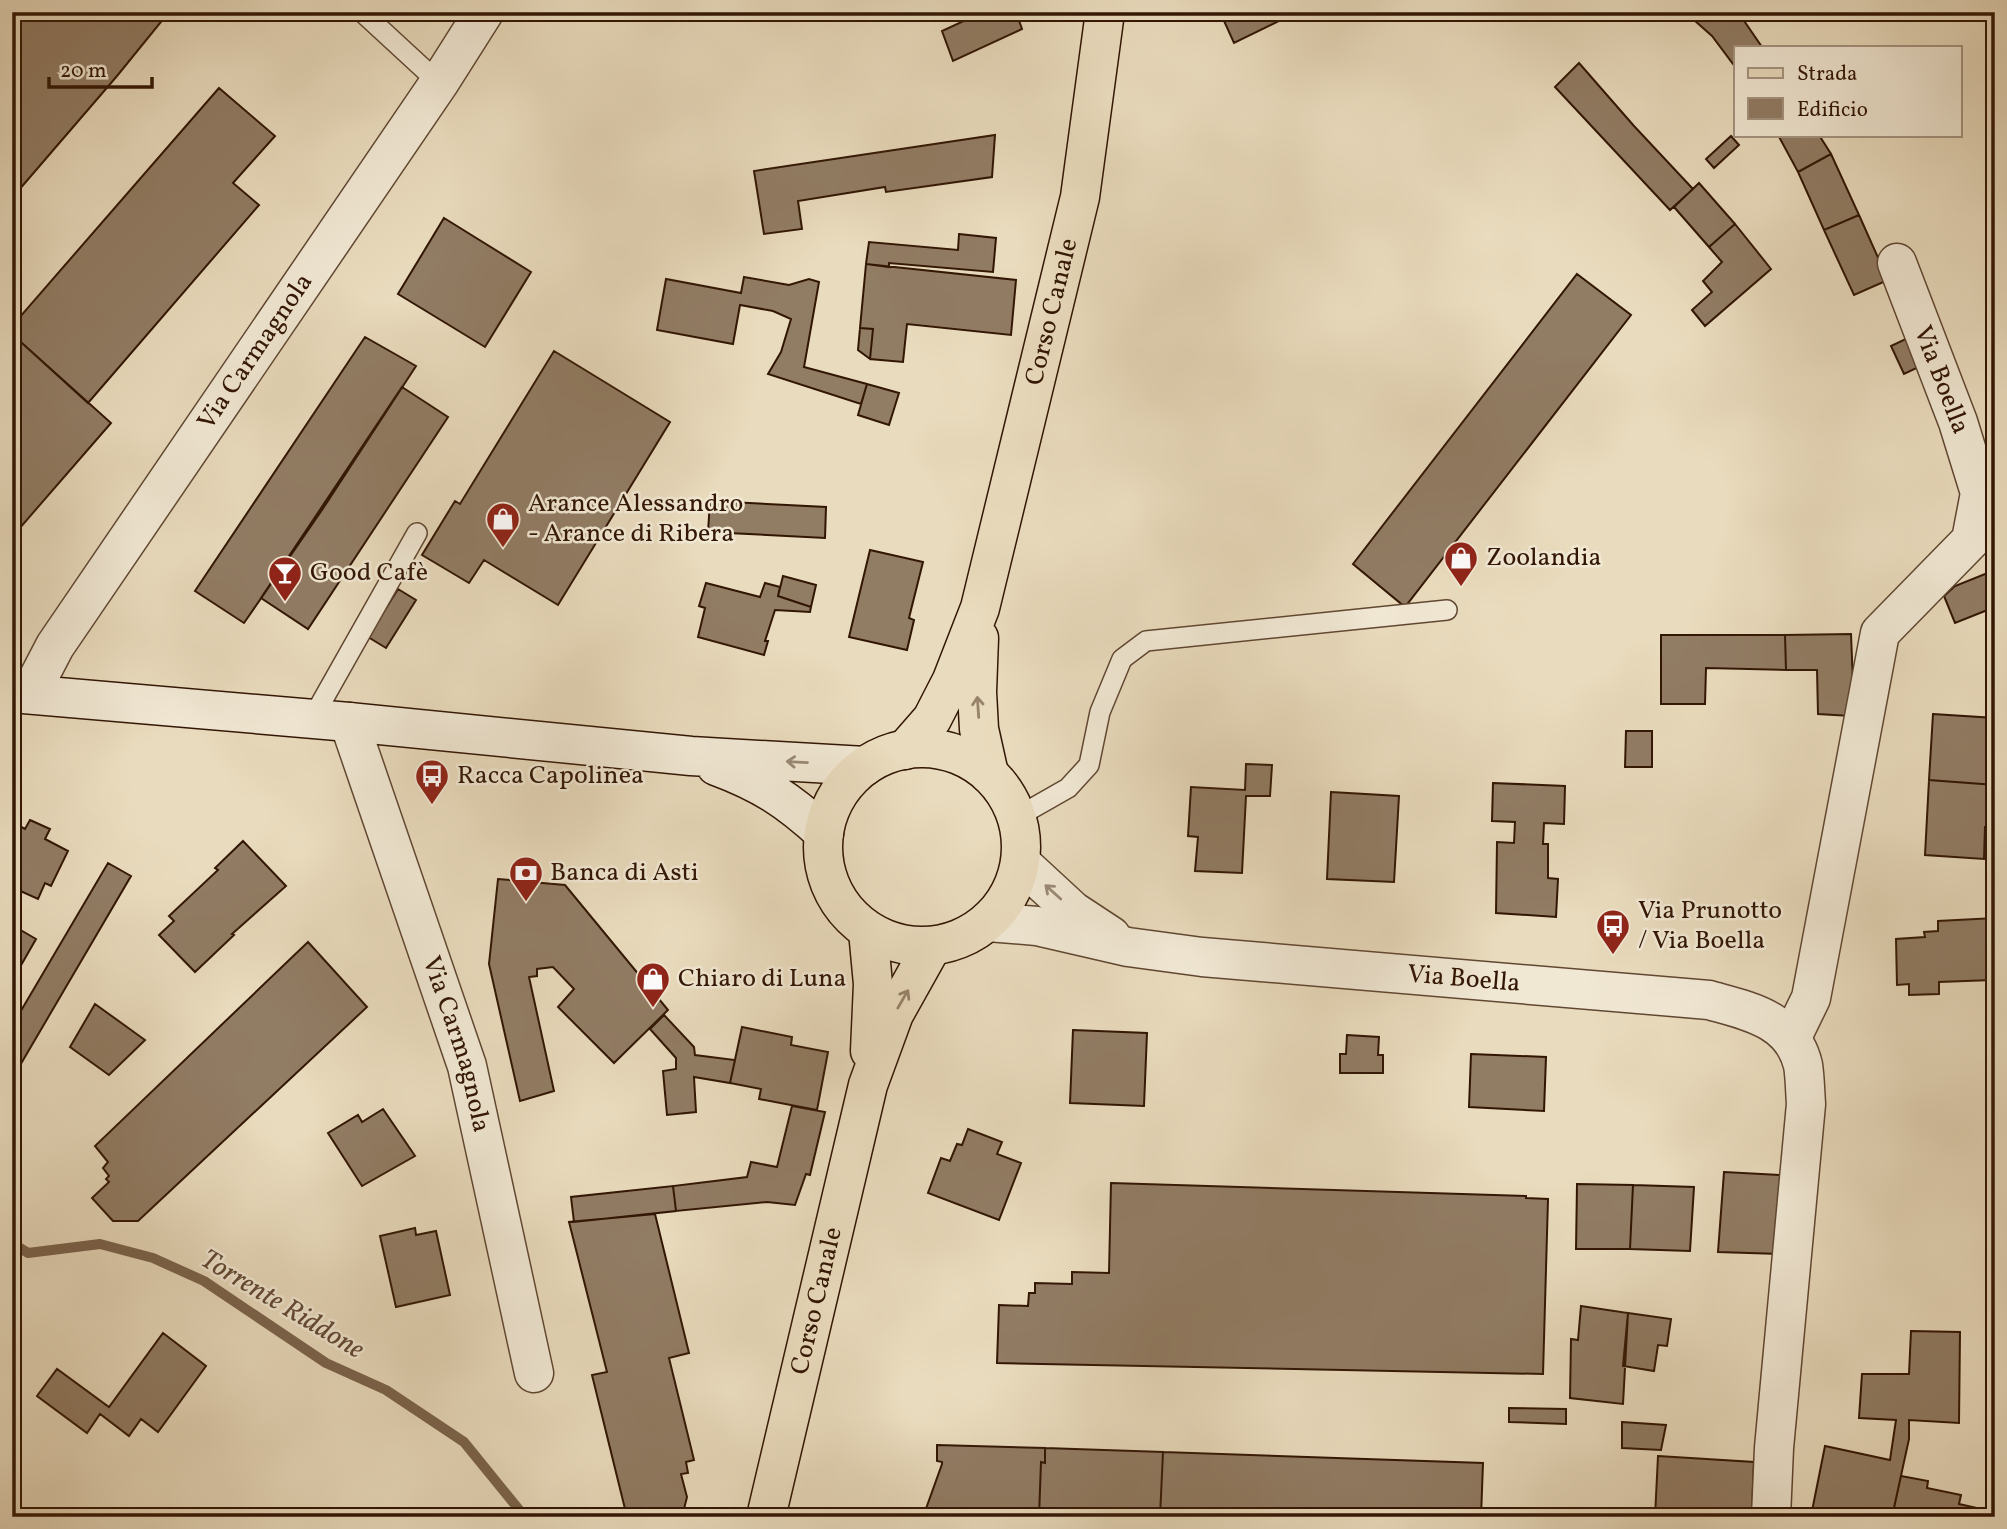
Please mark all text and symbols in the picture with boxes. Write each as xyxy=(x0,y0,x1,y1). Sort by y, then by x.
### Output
scale bar xyxy=(49,46,152,90)
legend xyxy=(1734,46,1962,136)
text: 20 m xyxy=(60,57,106,86)
text: Strada xyxy=(1797,60,1858,89)
text: Edificio xyxy=(1797,96,1868,125)
street label: Corso Canale xyxy=(1017,234,1087,389)
street label: Via Carmagnola xyxy=(189,266,322,438)
street label: Via Boella xyxy=(1904,321,1978,439)
place label: Arance Alessandro - Arance di Ribera xyxy=(528,486,743,552)
shop icon: Arance Alessandro - Arance di Ribera xyxy=(484,500,522,549)
shop icon: Zoolandia xyxy=(1442,539,1480,588)
place label: Zoolandia xyxy=(1486,540,1602,576)
bar icon: Good Cafè xyxy=(266,554,304,603)
place label: Good Cafè xyxy=(310,555,428,591)
one-way arrow xyxy=(971,696,984,718)
one-way arrow xyxy=(786,755,809,768)
bus stop icon: Racca Capolinea xyxy=(413,757,451,806)
place label: Racca Capolinea xyxy=(457,758,644,794)
bank icon: Banca di Asti xyxy=(507,854,545,903)
place label: Banca di Asti xyxy=(550,855,699,891)
one-way arrow xyxy=(1045,884,1062,901)
place label: Via Prunotto / Via Boella xyxy=(1638,893,1782,959)
bus stop icon: Via Prunotto / Via Boella xyxy=(1594,907,1632,956)
street label: Via Carmagnola xyxy=(413,951,499,1136)
street label: Via Boella xyxy=(1406,956,1522,1002)
shop icon: Chiaro di Luna xyxy=(634,960,672,1009)
place label: Chiaro di Luna xyxy=(678,961,847,997)
one-way arrow xyxy=(897,989,910,1010)
street label: Corso Canale xyxy=(782,1224,852,1378)
water label: Torrente Riddone xyxy=(193,1241,371,1369)

